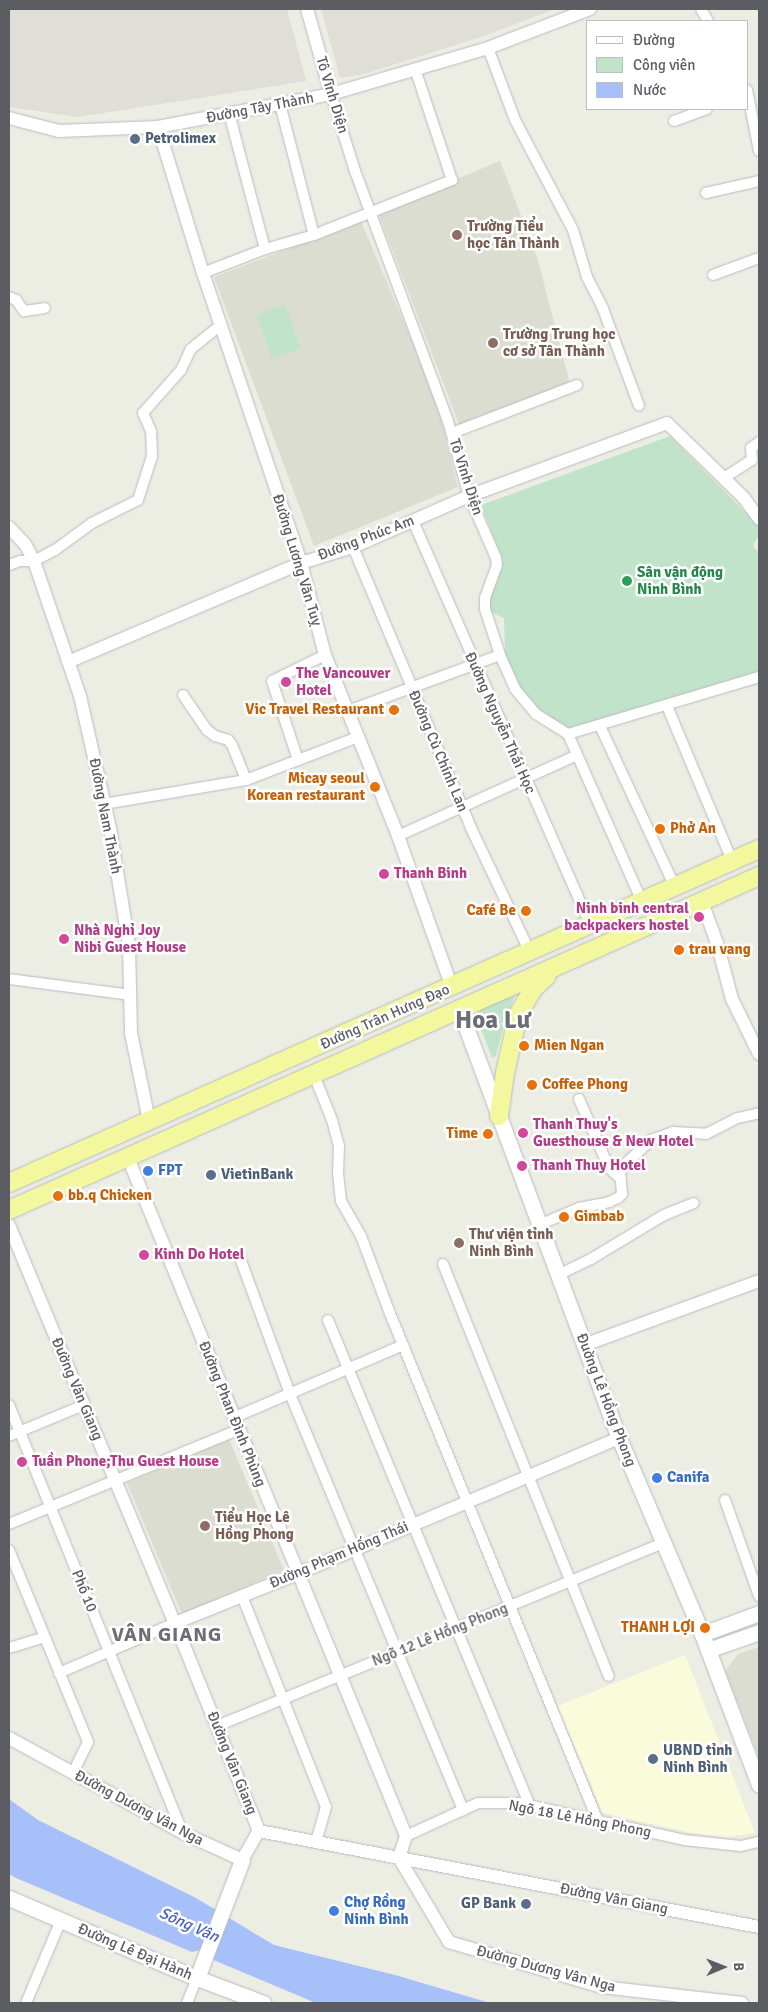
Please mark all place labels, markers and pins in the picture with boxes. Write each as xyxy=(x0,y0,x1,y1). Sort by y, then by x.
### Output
place label: Petrolimex xyxy=(145,130,216,148)
marker: Petrolimex xyxy=(129,133,141,145)
place label: Trường Tiểu học Tân Thành xyxy=(467,217,559,252)
marker: Trường Tiểu học Tân Thành xyxy=(451,229,463,241)
place label: Trường Trung học cơ sở Tân Thành xyxy=(503,325,615,360)
marker: Trường Trung học cơ sở Tân Thành xyxy=(487,337,499,349)
place label: Sân vận động Ninh Bình xyxy=(637,563,723,598)
marker: Sân vận động Ninh Bình xyxy=(621,575,633,587)
place label: The Vancouver Hotel xyxy=(296,664,391,699)
marker: The Vancouver Hotel xyxy=(280,676,292,688)
place label: Vic Travel Restaurant xyxy=(245,701,384,719)
marker: Vic Travel Restaurant xyxy=(388,704,400,716)
place label: Micay seoul Korean restaurant xyxy=(247,769,365,804)
marker: Micay seoul Korean restaurant xyxy=(369,781,381,793)
place label: Phở An xyxy=(670,820,716,838)
marker: Phở An xyxy=(654,823,666,835)
place label: Thanh Binh xyxy=(394,865,467,883)
marker: Thanh Binh xyxy=(378,868,390,880)
place label: Ninh binh central backpackers hostel xyxy=(564,899,689,934)
place label: Café Be xyxy=(466,902,516,920)
marker: Café Be xyxy=(520,905,532,917)
marker: Ninh binh central backpackers hostel xyxy=(693,911,705,923)
place label: Nhà Nghỉ Joy Nibi Guest House xyxy=(74,921,186,956)
marker: Nhà Nghỉ Joy Nibi Guest House xyxy=(58,933,70,945)
place label: trau vang xyxy=(689,941,751,959)
marker: trau vang xyxy=(673,944,685,956)
place label: Mien Ngan xyxy=(534,1037,604,1055)
marker: Mien Ngan xyxy=(518,1040,530,1052)
place label: Coffee Phong xyxy=(542,1076,628,1094)
marker: Coffee Phong xyxy=(526,1079,538,1091)
place label: Thanh Thuy's Guesthouse & New Hotel xyxy=(533,1115,694,1150)
place label: Time xyxy=(446,1125,478,1143)
marker: Thanh Thuy's Guesthouse & New Hotel xyxy=(517,1127,529,1139)
marker: Time xyxy=(482,1128,494,1140)
place label: Thanh Thuy Hotel xyxy=(532,1157,646,1175)
marker: Thanh Thuy Hotel xyxy=(516,1160,528,1172)
place label: FPT xyxy=(158,1162,183,1180)
marker: FPT xyxy=(142,1165,154,1177)
place label: VietinBank xyxy=(221,1166,293,1184)
marker: VietinBank xyxy=(205,1169,217,1181)
place label: bb.q Chicken xyxy=(68,1187,152,1205)
marker: bb.q Chicken xyxy=(52,1190,64,1202)
place label: Gimbab xyxy=(574,1208,624,1226)
marker: Gimbab xyxy=(558,1211,570,1223)
place label: Thư viện tỉnh Ninh Bình xyxy=(469,1225,553,1260)
marker: Thư viện tỉnh Ninh Bình xyxy=(453,1237,465,1249)
place label: Kinh Do Hotel xyxy=(154,1246,244,1264)
marker: Kinh Do Hotel xyxy=(138,1249,150,1261)
place label: Tuần Phone;Thu Guest House xyxy=(32,1453,219,1471)
marker: Tuần Phone;Thu Guest House xyxy=(16,1456,28,1468)
place label: Canifa xyxy=(667,1469,710,1487)
marker: Canifa xyxy=(651,1472,663,1484)
place label: Tiểu Học Lê Hồng Phong xyxy=(215,1508,294,1543)
marker: Tiểu Học Lê Hồng Phong xyxy=(199,1520,211,1532)
place label: THANH LỢI xyxy=(621,1619,695,1637)
marker: THANH LỢI xyxy=(699,1622,711,1634)
place label: UBND tỉnh Ninh Bình xyxy=(663,1741,733,1776)
marker: UBND tỉnh Ninh Bình xyxy=(647,1753,659,1765)
place label: Chợ Rồng Ninh Bình xyxy=(344,1893,409,1928)
place label: GP Bank xyxy=(461,1895,516,1913)
marker: GP Bank xyxy=(520,1898,532,1910)
marker: Chợ Rồng Ninh Bình xyxy=(328,1905,340,1917)

